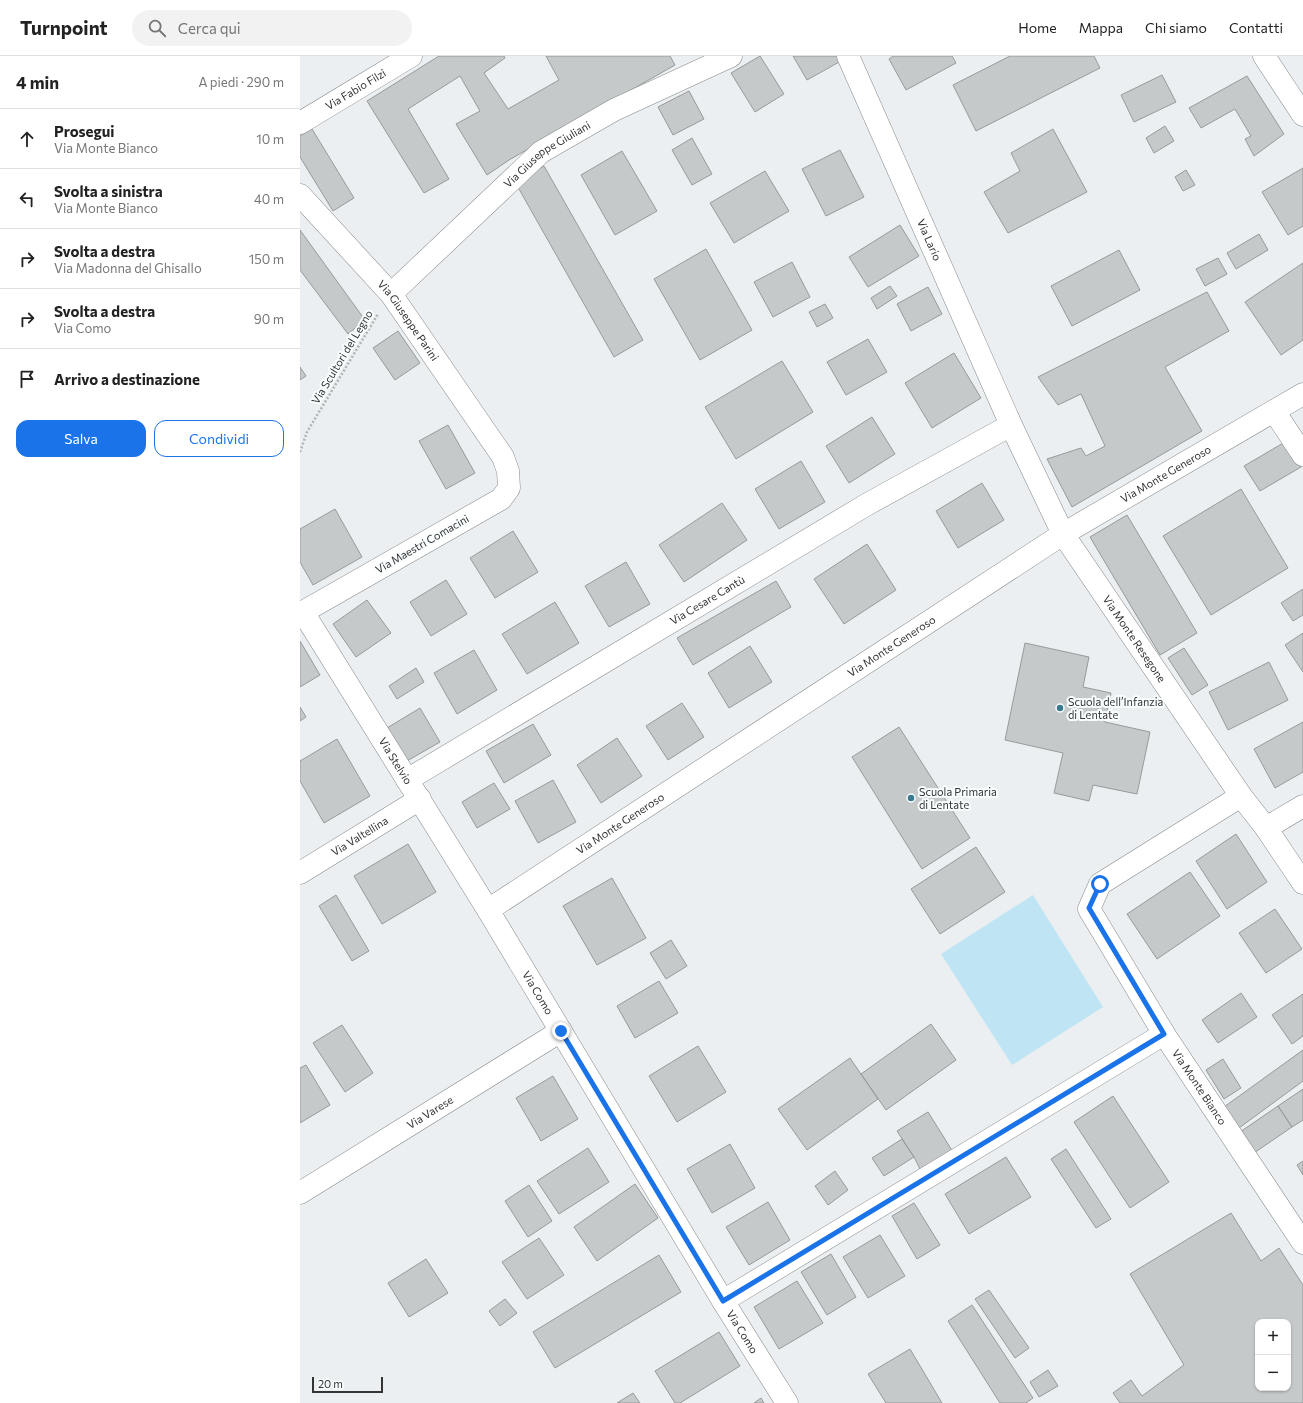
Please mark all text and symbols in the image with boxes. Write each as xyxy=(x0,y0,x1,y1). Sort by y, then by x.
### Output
search box xyxy=(132,10,412,46)
text: Turnpoint xyxy=(20,16,108,39)
icon: search xyxy=(146,17,168,39)
text: Cerca qui xyxy=(178,19,241,37)
text: Home xyxy=(1018,19,1057,36)
text: Mappa xyxy=(1079,19,1123,36)
text: Chi siamo xyxy=(1145,19,1207,36)
text: Contatti xyxy=(1229,19,1283,36)
street label: Via Fabio Filzi xyxy=(323,66,388,112)
text: 4 min xyxy=(16,72,59,93)
text: A piedi · 290 m xyxy=(198,74,284,90)
street label: Via Giuseppe Giuliani xyxy=(501,118,593,190)
text: Prosegui xyxy=(54,122,114,140)
icon: ahead xyxy=(16,128,38,150)
text: 10 m xyxy=(256,131,284,147)
text: Via Monte Bianco xyxy=(54,140,158,156)
text: Svolta a sinistra xyxy=(54,182,163,200)
icon: left xyxy=(16,188,38,210)
text: 40 m xyxy=(254,191,284,207)
text: Via Monte Bianco xyxy=(54,200,158,216)
street label: Via Lario xyxy=(915,217,945,263)
text: Svolta a destra xyxy=(54,242,155,260)
icon: right xyxy=(16,248,38,270)
text: 150 m xyxy=(249,251,284,267)
text: Via Madonna del Ghisallo xyxy=(54,260,202,276)
street label: Via Giuseppe Parini xyxy=(375,277,442,363)
text: Svolta a destra xyxy=(54,302,155,320)
street label: Via Scultori del Legno xyxy=(308,307,375,406)
icon: right xyxy=(16,308,38,330)
text: 90 m xyxy=(254,311,284,327)
text: Via Como xyxy=(54,320,111,336)
icon: arrive xyxy=(16,368,38,390)
text: Arrivo a destinazione xyxy=(54,370,200,388)
button: Salva xyxy=(16,420,146,457)
button: Condividi xyxy=(154,420,284,457)
street label: Via Monte Generoso xyxy=(1118,442,1213,505)
street label: Via Maestri Comacini xyxy=(373,511,471,576)
street label: Via Cesare Cantù xyxy=(667,572,747,627)
street label: Via Monte Resegone xyxy=(1101,593,1169,685)
street label: Via Monte Generoso xyxy=(845,612,938,679)
place label: Scuola dell’Infanzia di Lentate xyxy=(1068,695,1163,721)
marker: Scuola dell’Infanzia di Lentate xyxy=(1055,703,1065,713)
street label: Via Stelvio xyxy=(376,735,416,787)
place label: Scuola Primaria di Lentate xyxy=(919,785,997,811)
street label: Via Monte Generoso xyxy=(574,789,667,857)
marker: Scuola Primaria di Lentate xyxy=(906,793,916,803)
street label: Via Valtellina xyxy=(328,813,390,858)
route start xyxy=(1091,875,1109,893)
street label: Via Como xyxy=(520,968,556,1017)
route end xyxy=(552,1022,570,1040)
street label: Via Monte Bianco xyxy=(1170,1046,1230,1127)
street label: Via Varese xyxy=(404,1093,455,1131)
street label: Via Como xyxy=(724,1307,761,1356)
map controls xyxy=(1255,1319,1291,1391)
button: + xyxy=(1255,1319,1291,1355)
button: − xyxy=(1255,1355,1291,1391)
scale bar xyxy=(312,1375,383,1394)
text: 20 m xyxy=(318,1377,343,1390)

